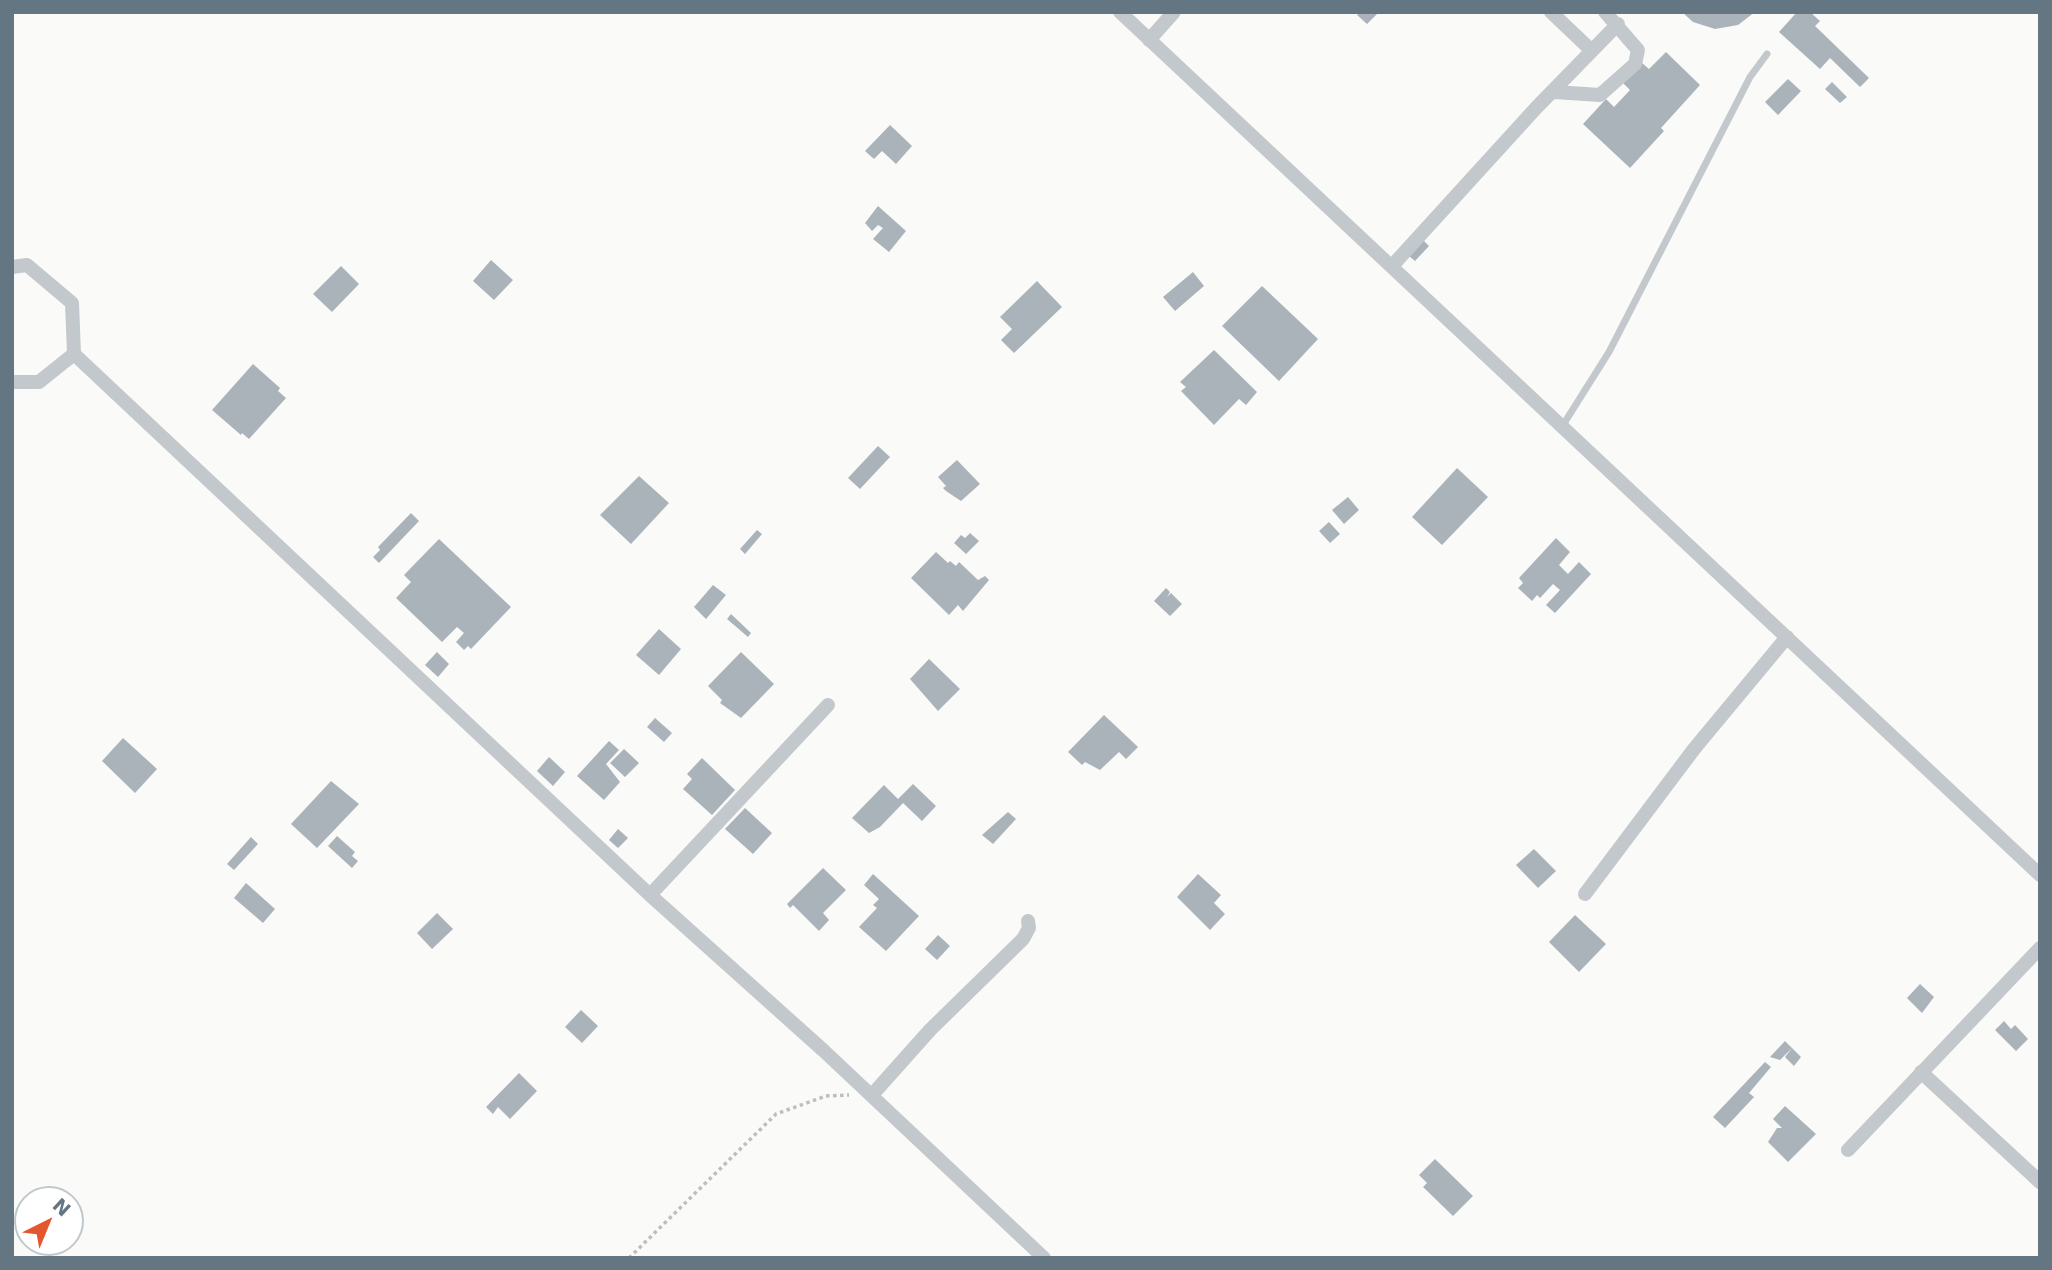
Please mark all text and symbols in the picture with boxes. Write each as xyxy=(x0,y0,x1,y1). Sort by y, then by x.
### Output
north arrow xyxy=(14,1186,84,1256)
text: N xyxy=(49,1194,75,1221)

